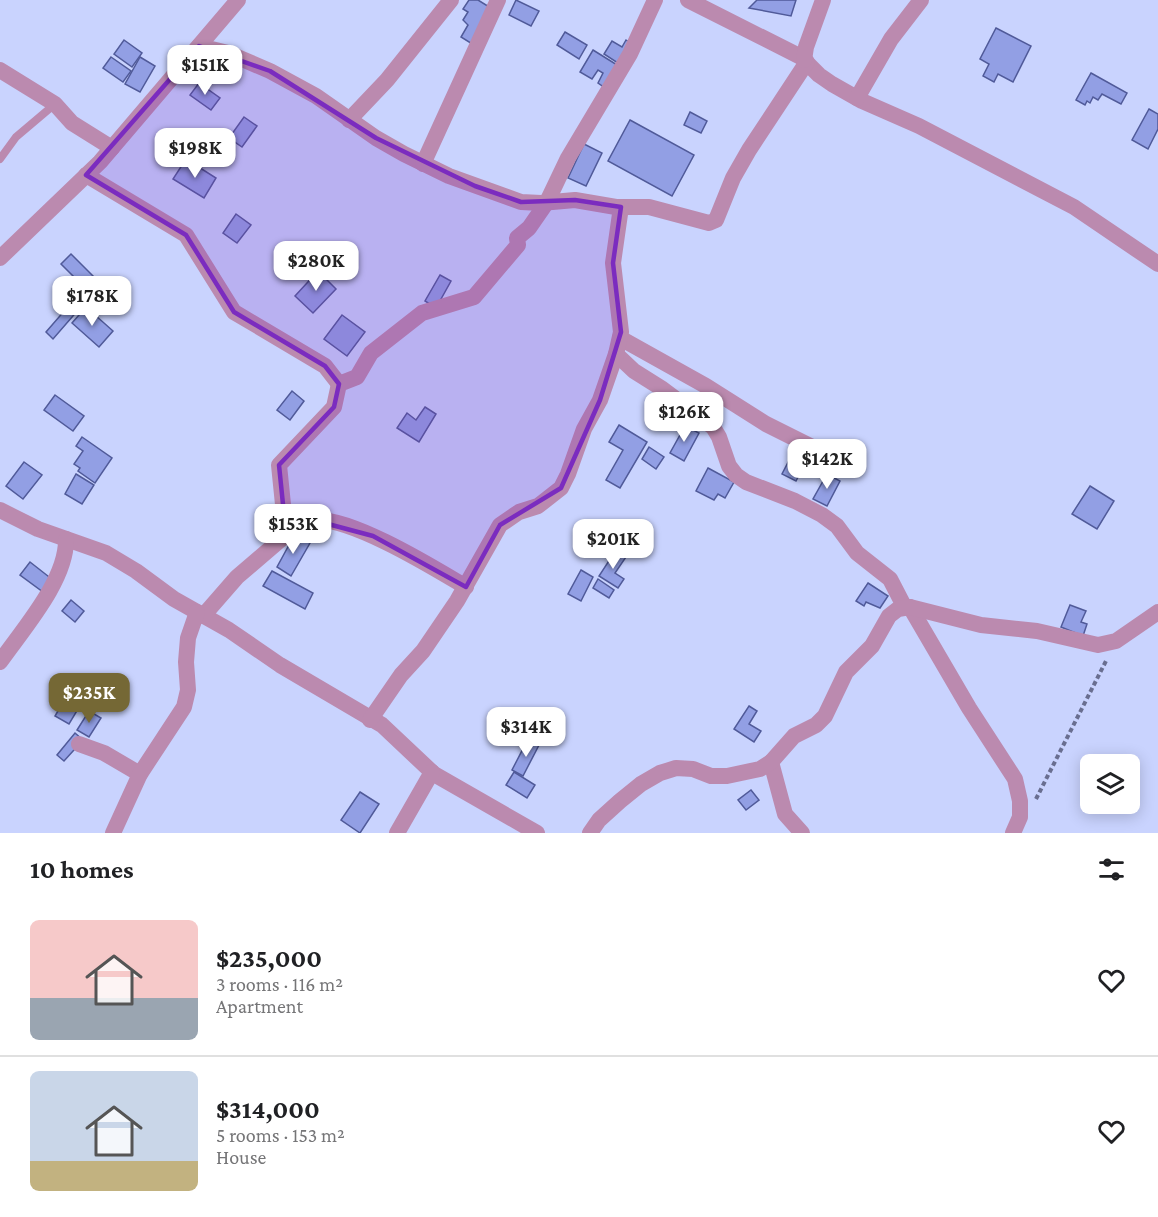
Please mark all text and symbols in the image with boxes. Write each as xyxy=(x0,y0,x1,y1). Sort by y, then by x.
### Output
pin: $151K xyxy=(163,45,247,96)
text: $151K xyxy=(181,53,229,75)
pin: $198K xyxy=(153,128,237,179)
text: $198K xyxy=(169,136,221,158)
pin: $280K xyxy=(274,241,358,292)
text: $280K xyxy=(288,249,344,271)
pin: $178K xyxy=(50,276,134,327)
text: $178K xyxy=(66,284,118,306)
pin: $126K xyxy=(642,392,726,443)
text: $126K xyxy=(658,400,710,422)
pin: $142K xyxy=(785,439,869,490)
text: $142K xyxy=(801,447,853,469)
pin: $153K xyxy=(251,504,335,555)
text: $153K xyxy=(268,512,318,534)
pin: $201K xyxy=(571,519,655,570)
text: $201K xyxy=(587,527,639,549)
pin: $235K xyxy=(47,673,131,724)
text: $235K xyxy=(63,681,115,703)
pin: $314K xyxy=(484,707,568,758)
text: $314K xyxy=(501,715,551,737)
map controls xyxy=(1080,754,1140,814)
button: layers xyxy=(1080,754,1140,814)
icon: filters xyxy=(1095,853,1128,886)
text: 10 homes xyxy=(30,855,134,884)
icon: home xyxy=(78,944,150,1016)
text: $235,000 xyxy=(216,944,322,973)
icon: heart xyxy=(1095,964,1128,997)
text: 3 rooms · 116 m² xyxy=(216,973,343,995)
text: Apartment xyxy=(216,995,303,1017)
icon: home xyxy=(78,1095,150,1167)
text: $314,000 xyxy=(216,1095,320,1124)
icon: heart xyxy=(1095,1115,1128,1148)
text: 5 rooms · 153 m² xyxy=(216,1124,345,1146)
text: House xyxy=(216,1146,266,1168)

